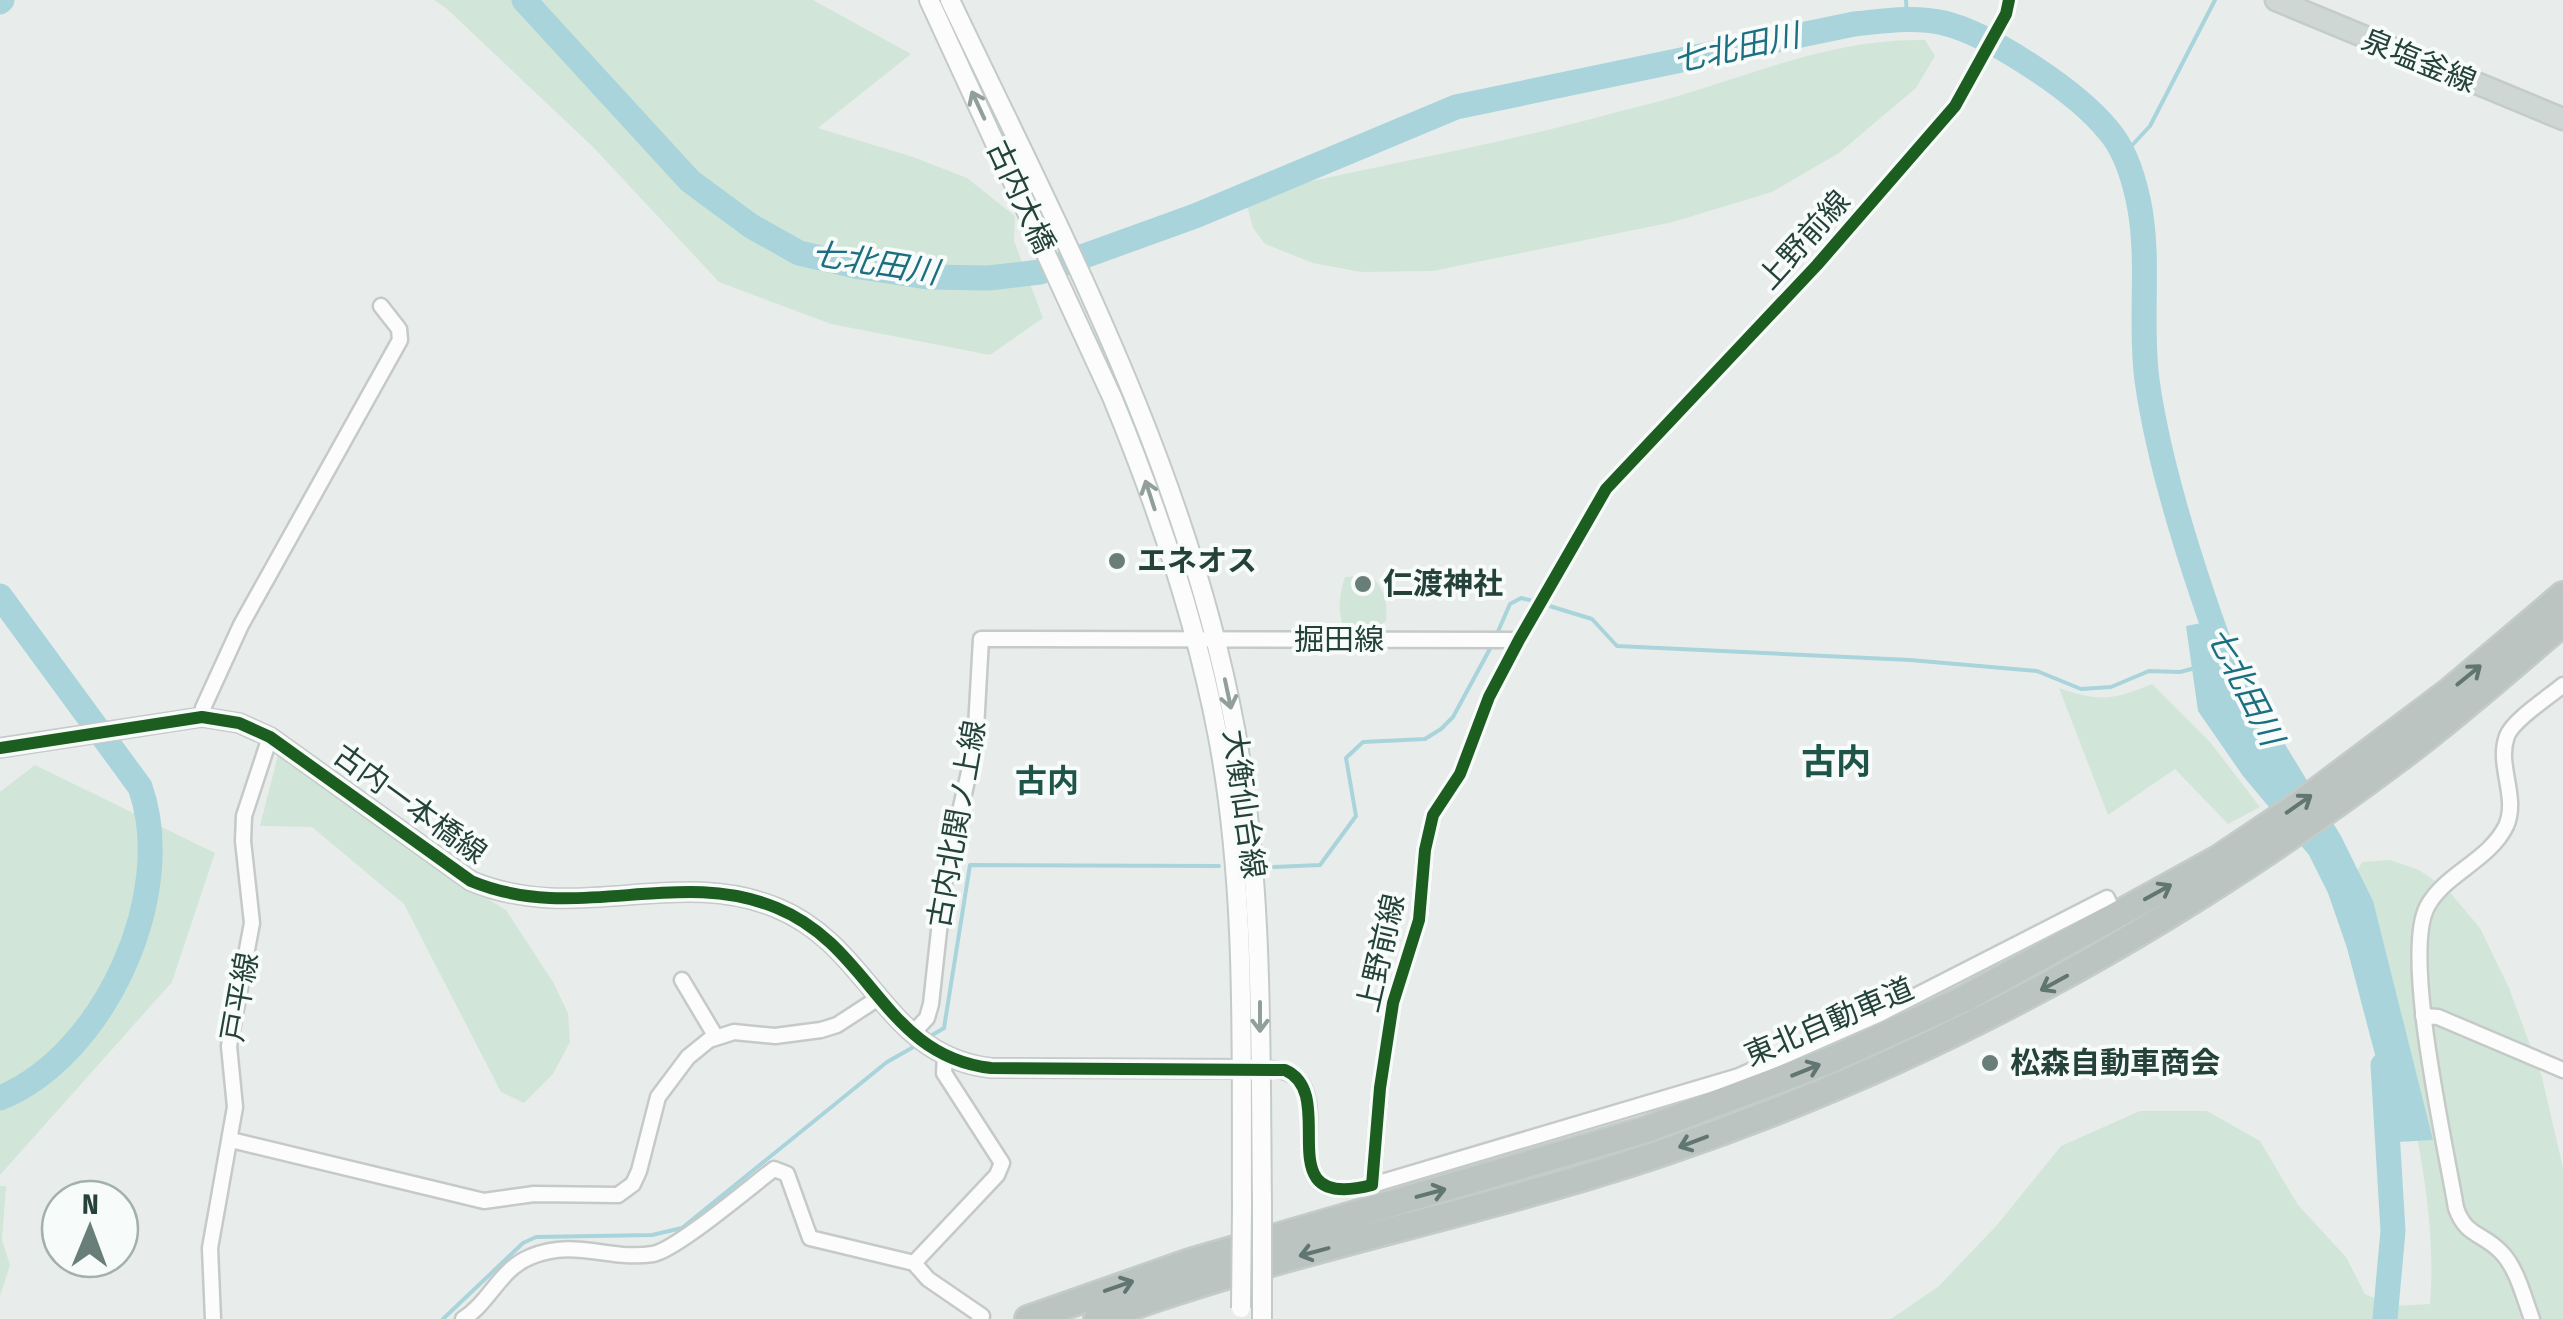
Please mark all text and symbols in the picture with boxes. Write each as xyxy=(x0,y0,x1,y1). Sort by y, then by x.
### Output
water label: 七北田川 xyxy=(1669,15,1805,80)
street label: 泉塩釜線 xyxy=(2357,22,2481,100)
one-way arrow xyxy=(968,90,987,120)
street label: 古内大橋 xyxy=(979,135,1063,259)
street label: 上野前線 xyxy=(1750,183,1858,297)
water label: 七北田川 xyxy=(809,234,944,292)
one-way arrow xyxy=(1139,479,1157,511)
place label: エネオス xyxy=(1137,543,1257,579)
marker: エネオス xyxy=(1106,550,1128,572)
place label: 仁渡神社 xyxy=(1383,566,1503,602)
marker: 仁渡神社 xyxy=(1352,573,1374,595)
water label: 七北田川 xyxy=(2199,620,2292,754)
street label: 掘田線 xyxy=(1294,622,1384,658)
one-way arrow xyxy=(2455,664,2481,686)
one-way arrow xyxy=(1219,677,1238,709)
street label: 古内北関ノ上線 xyxy=(921,717,993,931)
street label: 大衡仙台線 xyxy=(1216,727,1272,881)
street label: 古内一本橋線 xyxy=(327,737,493,871)
district label: 古内 xyxy=(1801,741,1871,783)
district label: 古内 xyxy=(1015,762,1079,800)
one-way arrow xyxy=(2285,794,2312,815)
one-way arrow xyxy=(2143,881,2172,901)
street label: 上野前線 xyxy=(1350,890,1412,1016)
street label: 戸平線 xyxy=(214,950,266,1044)
street label: 東北自動車道 xyxy=(1739,970,1919,1074)
one-way arrow xyxy=(2040,973,2069,993)
one-way arrow xyxy=(1250,1000,1270,1033)
place label: 松森自動車商会 xyxy=(2010,1045,2220,1081)
marker: 松森自動車商会 xyxy=(1979,1052,2001,1074)
one-way arrow xyxy=(1790,1059,1821,1077)
one-way arrow xyxy=(1678,1134,1708,1152)
north arrow xyxy=(40,1179,140,1279)
one-way arrow xyxy=(1415,1183,1446,1202)
text: N xyxy=(82,1188,99,1221)
one-way arrow xyxy=(1299,1244,1330,1263)
one-way arrow xyxy=(1103,1275,1135,1293)

